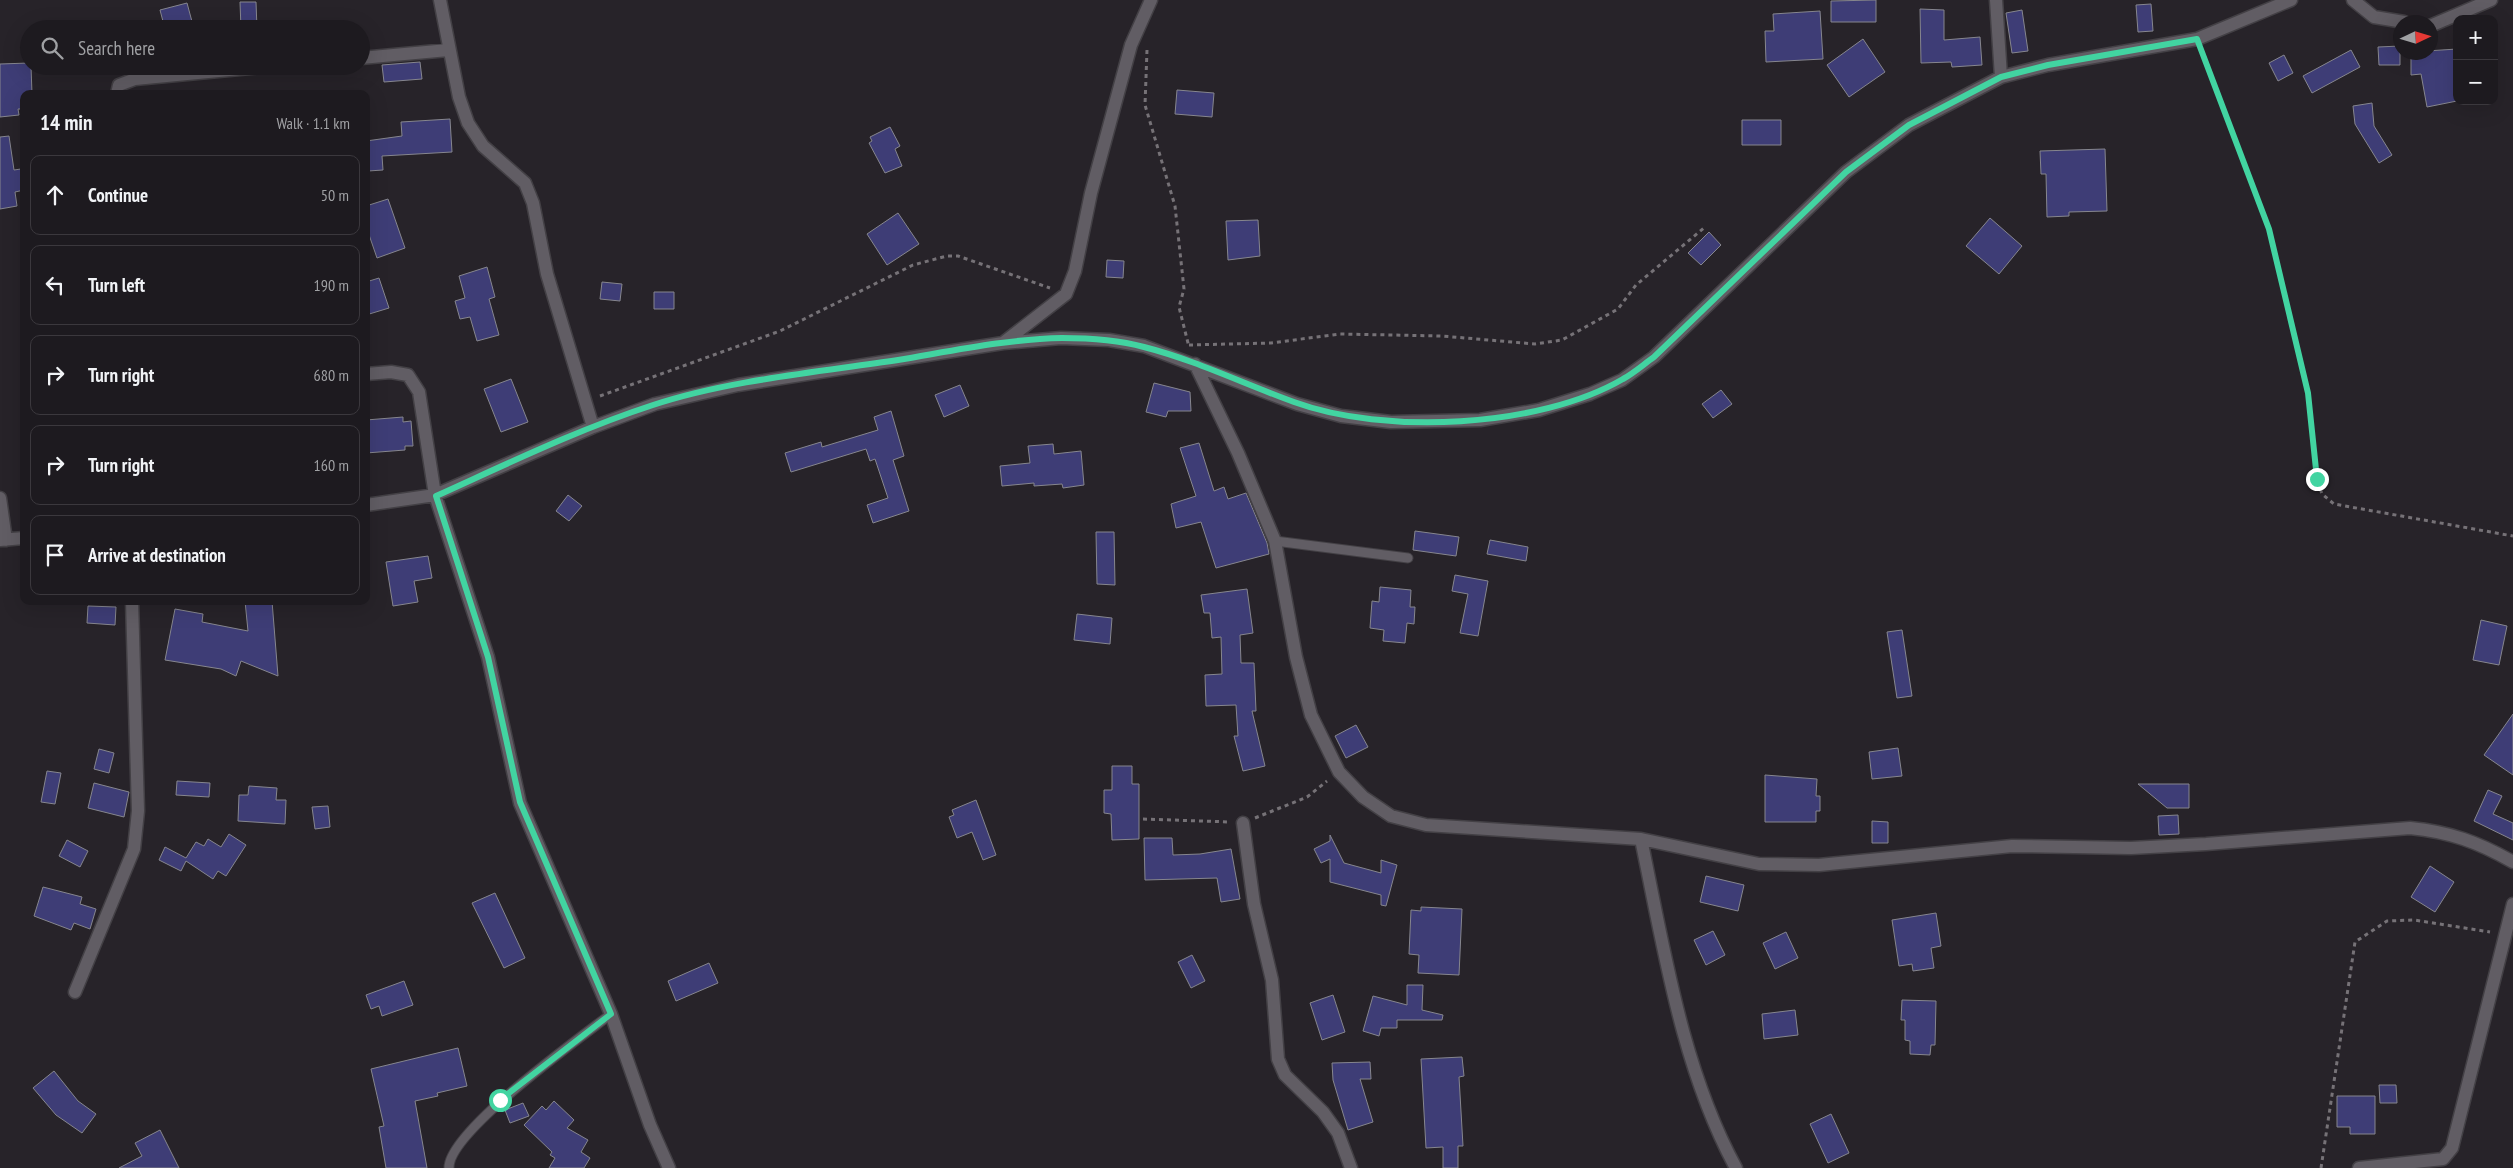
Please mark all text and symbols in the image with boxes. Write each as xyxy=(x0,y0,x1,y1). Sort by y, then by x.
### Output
north arrow xyxy=(2393,15,2438,60)
map controls xyxy=(2453,15,2498,105)
button: + xyxy=(2453,15,2498,60)
search box xyxy=(20,20,370,75)
icon: search xyxy=(38,34,66,62)
text: Search here xyxy=(78,36,155,60)
button: − xyxy=(2453,60,2498,105)
text: 14 min xyxy=(40,109,92,136)
text: Walk · 1.1 km xyxy=(276,113,350,133)
icon: ahead xyxy=(41,181,69,209)
text: Continue xyxy=(88,183,148,207)
text: 50 m xyxy=(321,185,349,205)
icon: left xyxy=(41,271,69,299)
text: Turn left xyxy=(88,273,145,297)
text: 190 m xyxy=(314,275,349,295)
icon: right xyxy=(41,361,69,389)
text: Turn right xyxy=(88,363,154,387)
text: 680 m xyxy=(314,365,349,385)
icon: right xyxy=(41,451,69,479)
text: Turn right xyxy=(88,453,154,477)
text: 160 m xyxy=(314,455,349,475)
route end xyxy=(2306,468,2329,491)
icon: arrive xyxy=(41,541,69,569)
text: Arrive at destination xyxy=(88,543,226,567)
route start xyxy=(489,1089,512,1112)

